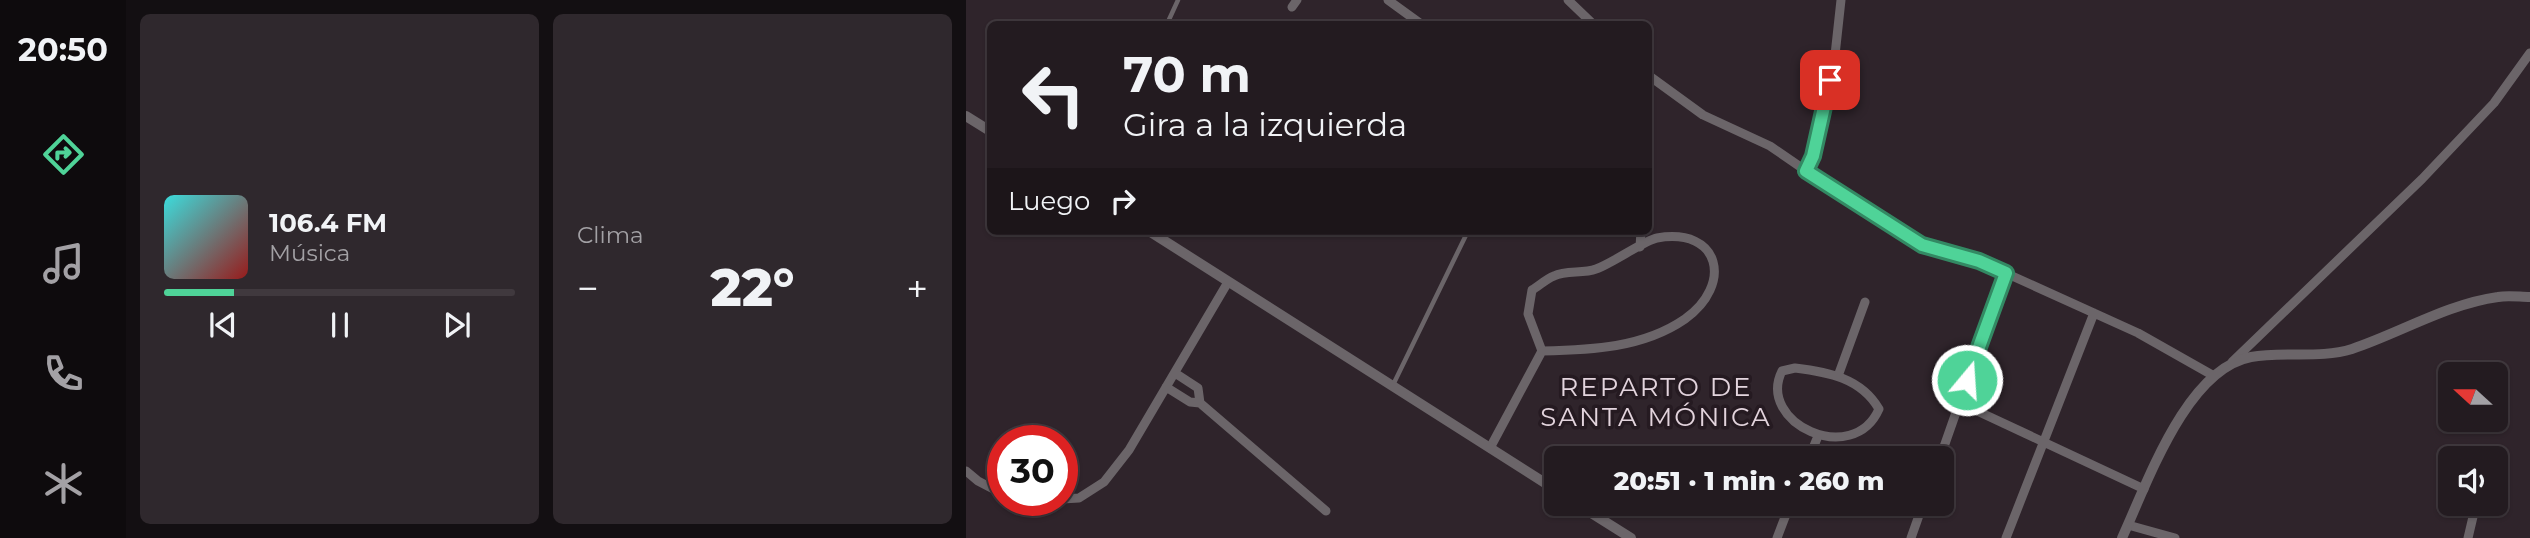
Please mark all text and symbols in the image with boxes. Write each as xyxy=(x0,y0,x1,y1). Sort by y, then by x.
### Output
text: 20:50 xyxy=(18,30,108,69)
text: 70 m xyxy=(1123,45,1251,104)
icon: left xyxy=(1008,49,1099,140)
pin xyxy=(1800,50,1860,110)
icon: arrive xyxy=(1811,61,1849,99)
text: Gira a la izquierda xyxy=(1123,105,1407,144)
icon: directions xyxy=(39,130,88,179)
icon: right xyxy=(1104,182,1142,220)
text: Luego xyxy=(1008,185,1090,217)
text: 106.4 FM xyxy=(269,207,387,239)
text: Clima xyxy=(577,221,644,249)
icon: music xyxy=(39,239,88,288)
text: Música xyxy=(269,239,350,267)
text: 22° xyxy=(711,256,794,319)
text: − xyxy=(577,265,599,312)
text: + xyxy=(906,265,928,312)
icon: previous xyxy=(204,306,242,344)
icon: pause xyxy=(321,306,359,344)
icon: next xyxy=(438,306,476,344)
position arrow xyxy=(1930,343,2004,417)
icon: phone xyxy=(39,349,88,398)
north arrow xyxy=(2438,362,2508,432)
map controls xyxy=(2438,362,2508,516)
district label: REPARTO DE SANTA MÓNICA xyxy=(1540,371,1772,433)
speed limit sign: 30 xyxy=(987,425,1078,516)
button: sound xyxy=(2438,446,2508,516)
icon: climate xyxy=(39,459,88,508)
text: 20:51 · 1 min · 260 m xyxy=(1614,465,1884,497)

